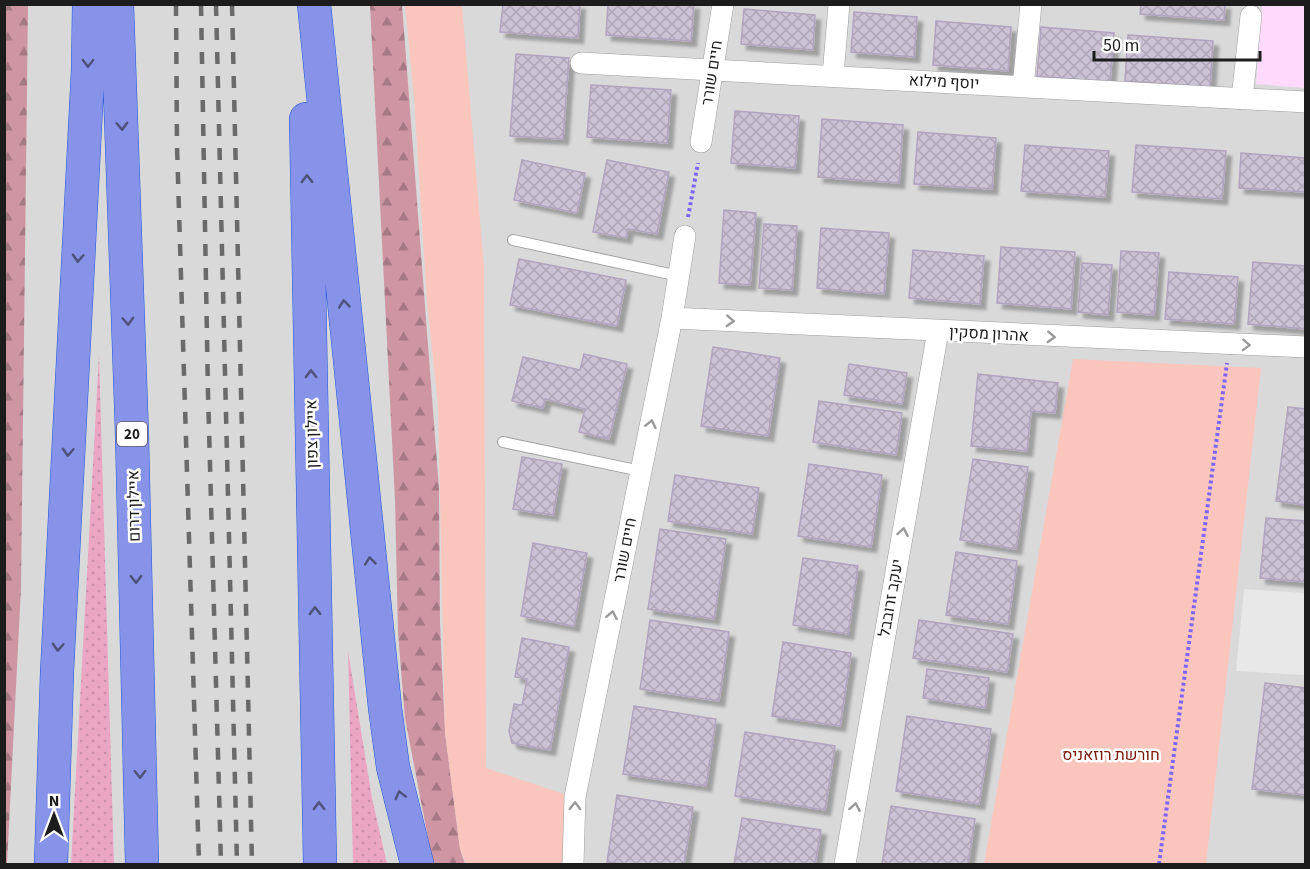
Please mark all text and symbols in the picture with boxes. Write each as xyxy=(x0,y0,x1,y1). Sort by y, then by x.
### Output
scale bar xyxy=(1094,24,1260,62)
text: 50 m xyxy=(1103,33,1139,58)
street label: חיים שורר xyxy=(696,39,728,107)
one-way arrow xyxy=(82,58,94,67)
street label: יוסף מילוא xyxy=(908,69,980,95)
one-way arrow xyxy=(115,121,128,130)
one-way arrow xyxy=(301,175,313,184)
one-way arrow xyxy=(72,253,85,262)
one-way arrow xyxy=(338,299,351,308)
one-way arrow xyxy=(726,315,735,328)
one-way arrow xyxy=(122,316,135,325)
street label: אהרון מסקין xyxy=(949,321,1029,347)
one-way arrow xyxy=(1047,330,1056,343)
one-way arrow xyxy=(1241,339,1250,352)
one-way arrow xyxy=(304,370,317,379)
street label: איילון צפון xyxy=(300,399,324,469)
one-way arrow xyxy=(643,419,656,429)
road number: 20 xyxy=(117,422,147,446)
one-way arrow xyxy=(62,448,75,457)
street label: איילון דרום xyxy=(122,470,146,542)
street label: חיים שורר xyxy=(608,516,642,584)
one-way arrow xyxy=(896,527,909,537)
one-way arrow xyxy=(364,556,377,565)
street label: יעקב זרובבל xyxy=(873,557,909,639)
one-way arrow xyxy=(129,574,142,583)
one-way arrow xyxy=(309,607,321,616)
one-way arrow xyxy=(605,610,618,620)
one-way arrow xyxy=(52,643,65,652)
park label: חורשת רוזאניס xyxy=(1062,744,1160,766)
one-way arrow xyxy=(134,769,146,778)
north arrow xyxy=(24,785,84,845)
text: N xyxy=(49,790,59,812)
one-way arrow xyxy=(395,791,408,801)
one-way arrow xyxy=(313,802,325,811)
one-way arrow xyxy=(569,802,581,811)
one-way arrow xyxy=(848,802,861,812)

